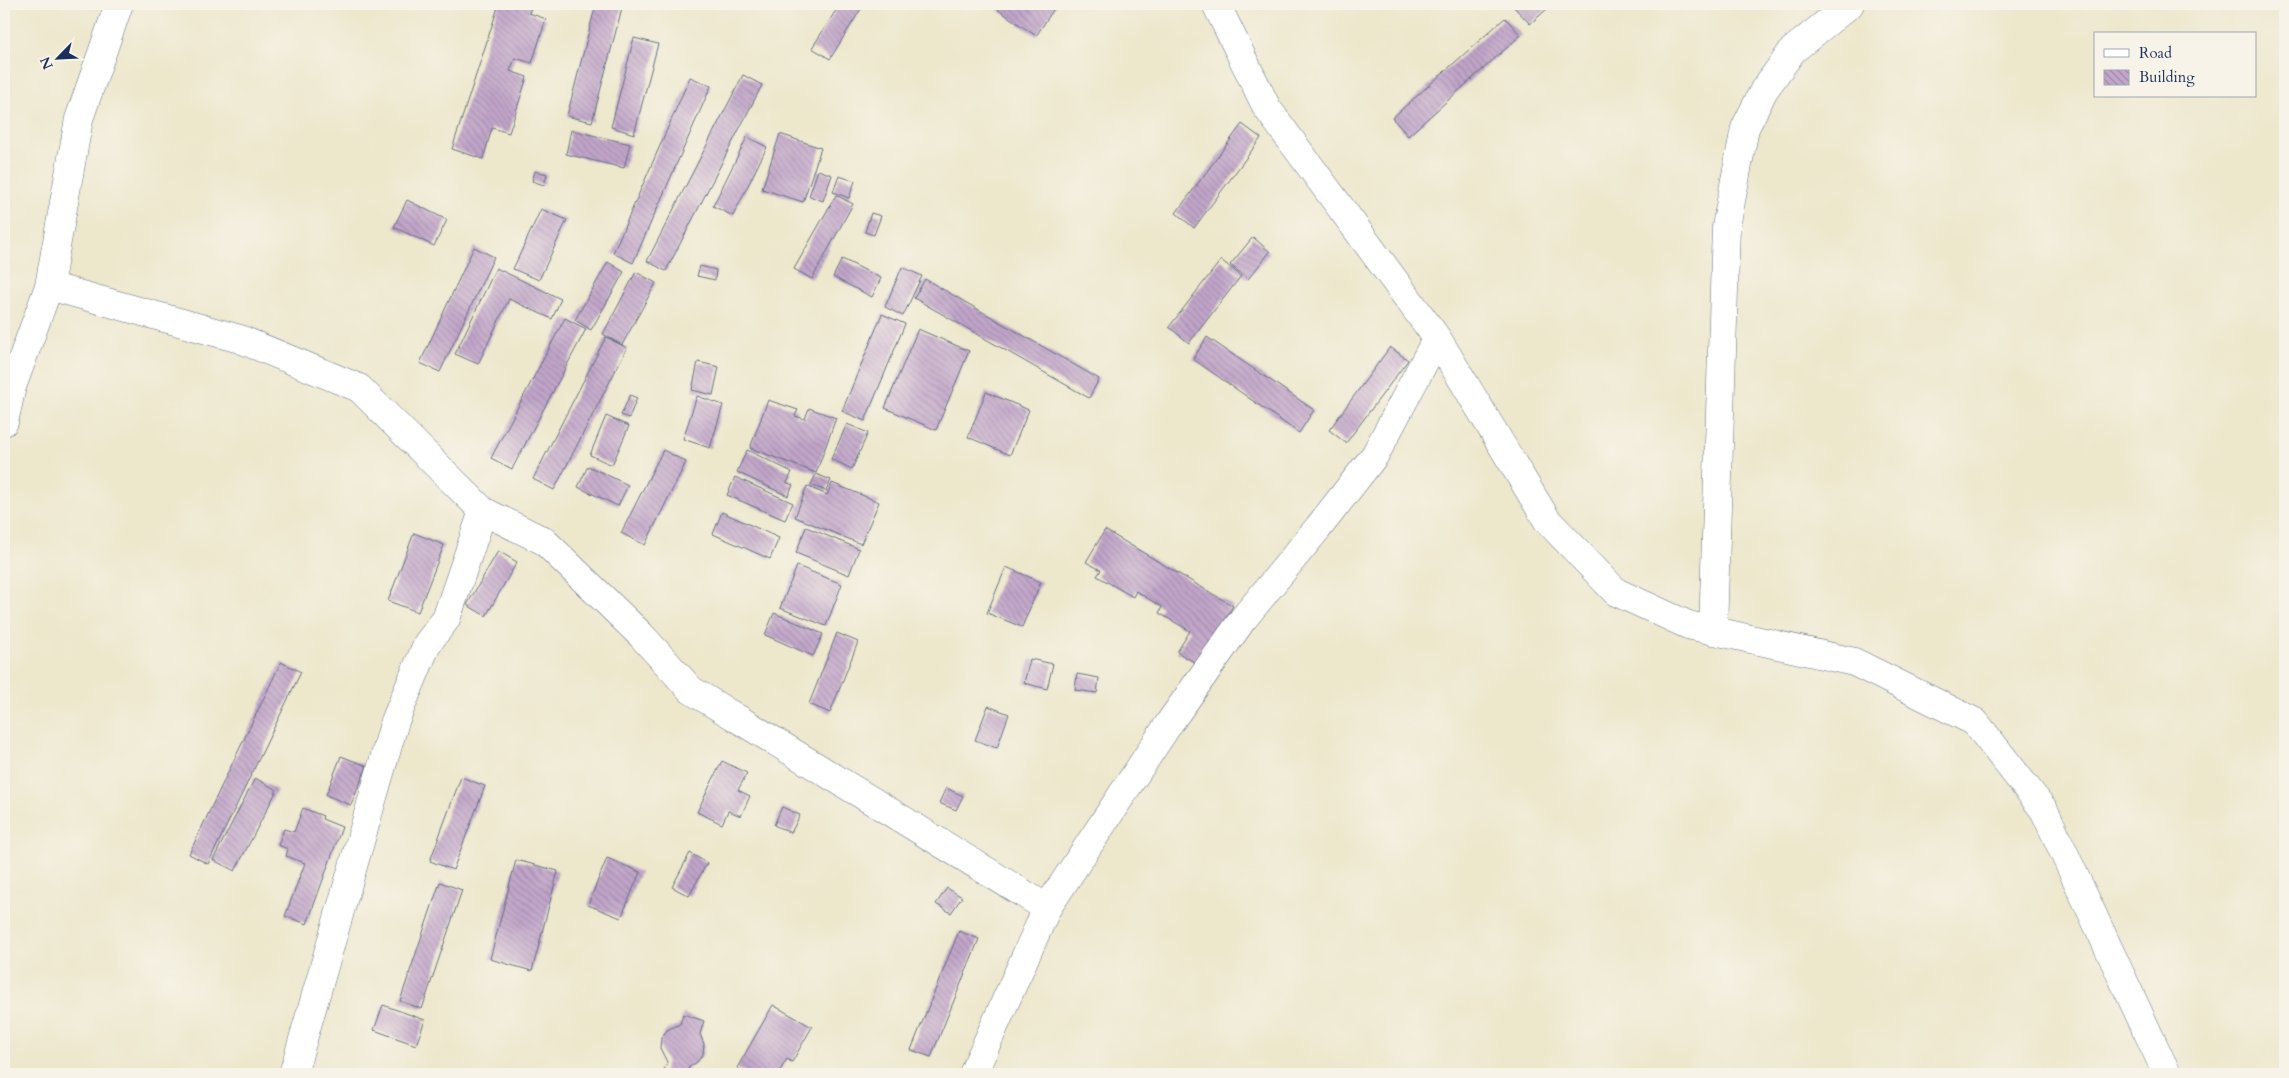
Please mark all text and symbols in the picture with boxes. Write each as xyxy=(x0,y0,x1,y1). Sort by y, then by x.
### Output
north arrow xyxy=(32,32,82,82)
legend xyxy=(2094,32,2256,98)
text: Road xyxy=(2139,43,2172,63)
text: N xyxy=(35,54,58,73)
text: Building xyxy=(2139,67,2195,87)

